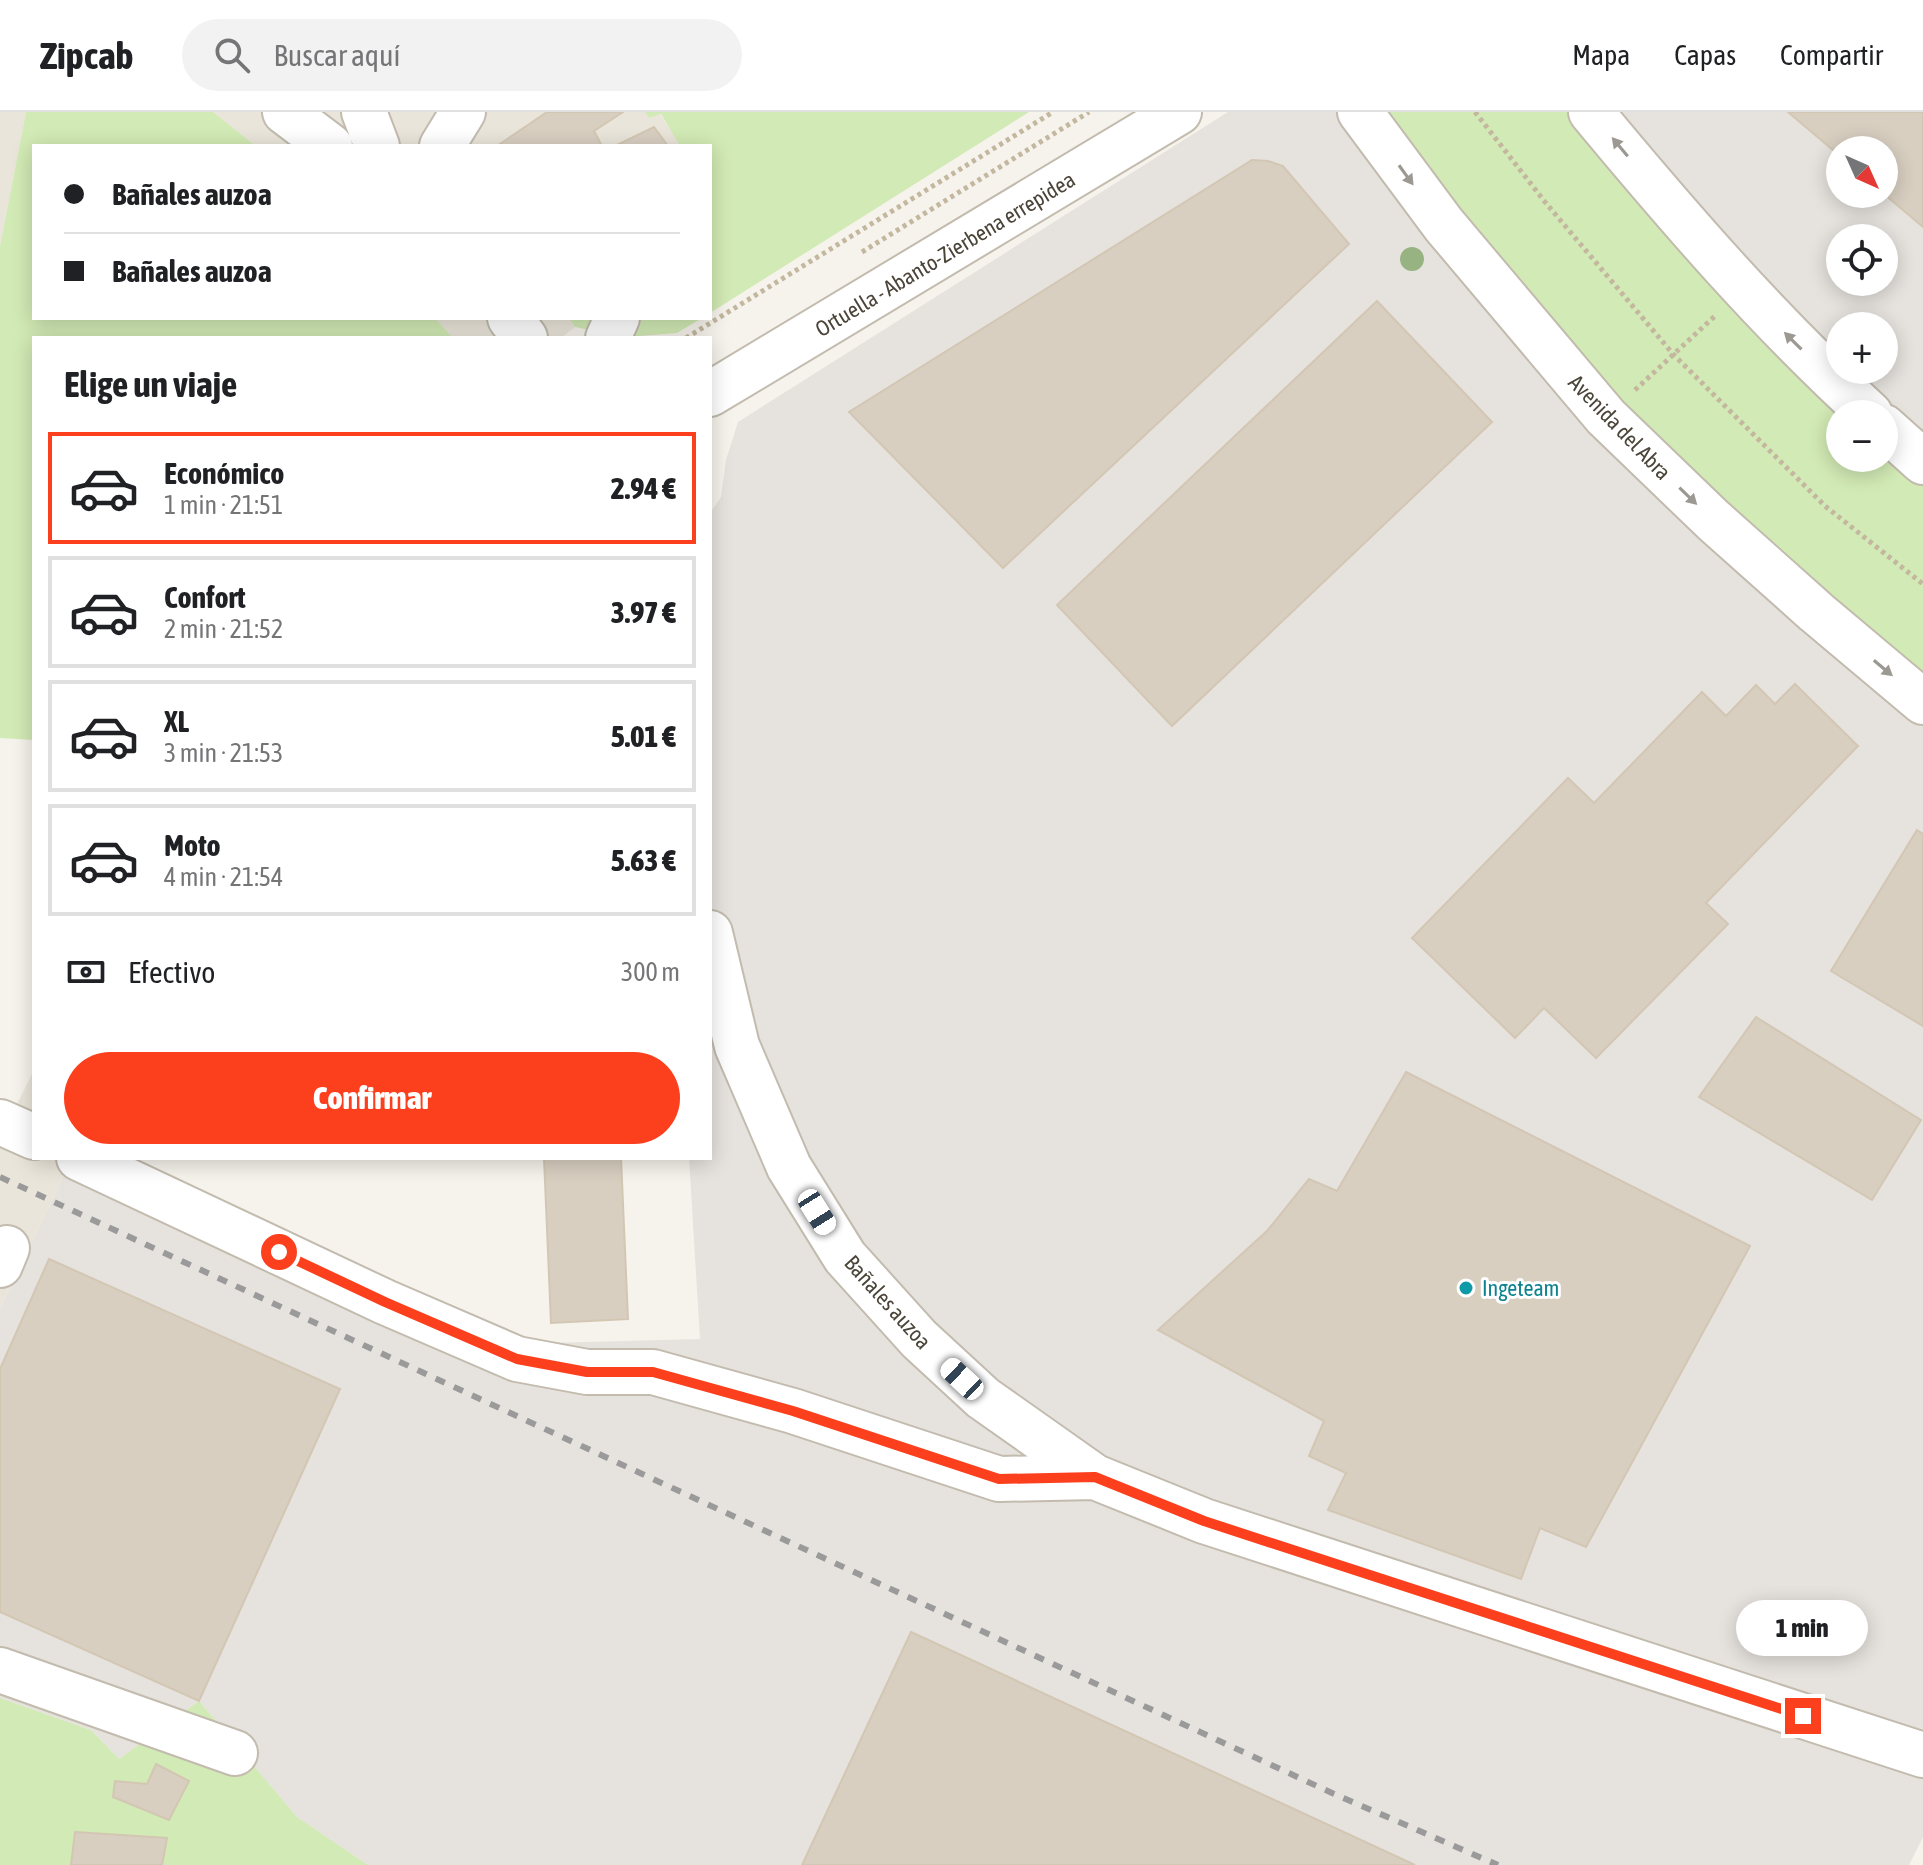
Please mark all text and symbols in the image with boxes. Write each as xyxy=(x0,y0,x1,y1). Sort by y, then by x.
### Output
search box xyxy=(182,19,742,91)
icon: search xyxy=(210,33,254,77)
text: Zipcab xyxy=(40,34,134,77)
text: Buscar aquí xyxy=(274,38,400,72)
text: Mapa xyxy=(1572,39,1630,71)
text: Capas xyxy=(1674,39,1736,71)
text: Compartir xyxy=(1780,39,1883,71)
north arrow xyxy=(1826,136,1898,208)
map controls xyxy=(1826,136,1898,472)
one-way arrow xyxy=(1612,137,1629,157)
one-way arrow xyxy=(1398,164,1414,185)
street label: Ortuella - Abanto-Zierbena errepidea xyxy=(810,166,1080,342)
text: Bañales auzoa xyxy=(112,177,272,211)
button: locate xyxy=(1826,224,1898,296)
text: Bañales auzoa xyxy=(112,254,272,288)
button: + xyxy=(1826,312,1898,384)
one-way arrow xyxy=(1784,332,1803,351)
text: Elige un viaje xyxy=(64,363,237,405)
street label: Avenida del Abra xyxy=(1563,369,1677,485)
button: − xyxy=(1826,400,1898,472)
icon: car xyxy=(68,452,140,524)
text: Económico xyxy=(164,456,284,490)
text: 2.94 € xyxy=(611,471,676,505)
one-way arrow xyxy=(1678,486,1697,505)
text: 1 min · 21:51 xyxy=(164,490,283,520)
icon: car xyxy=(68,576,140,648)
text: Confort xyxy=(164,580,246,614)
text: 3.97 € xyxy=(611,595,676,629)
text: 2 min · 21:52 xyxy=(164,614,283,644)
one-way arrow xyxy=(1873,659,1893,676)
icon: car xyxy=(68,700,140,772)
text: XL xyxy=(164,704,189,738)
text: 5.01 € xyxy=(611,719,676,753)
text: 3 min · 21:53 xyxy=(164,738,283,768)
icon: car xyxy=(68,824,140,896)
text: Moto xyxy=(164,828,221,862)
text: 5.63 € xyxy=(611,843,676,877)
text: 4 min · 21:54 xyxy=(164,862,283,892)
icon: cash xyxy=(64,950,108,994)
text: Efectivo xyxy=(128,955,215,989)
text: 300 m xyxy=(621,957,680,987)
button: Confirmar xyxy=(64,1052,680,1144)
car xyxy=(794,1185,840,1239)
route start xyxy=(261,1234,297,1270)
street label: Bañales auzoa xyxy=(839,1250,937,1354)
place label: Ingeteam xyxy=(1482,1275,1559,1301)
marker: Ingeteam xyxy=(1457,1279,1475,1297)
car xyxy=(936,1354,988,1404)
callout: 1 min xyxy=(1737,1600,1869,1656)
text: 1 min xyxy=(1775,1613,1829,1643)
route end xyxy=(1785,1698,1821,1734)

